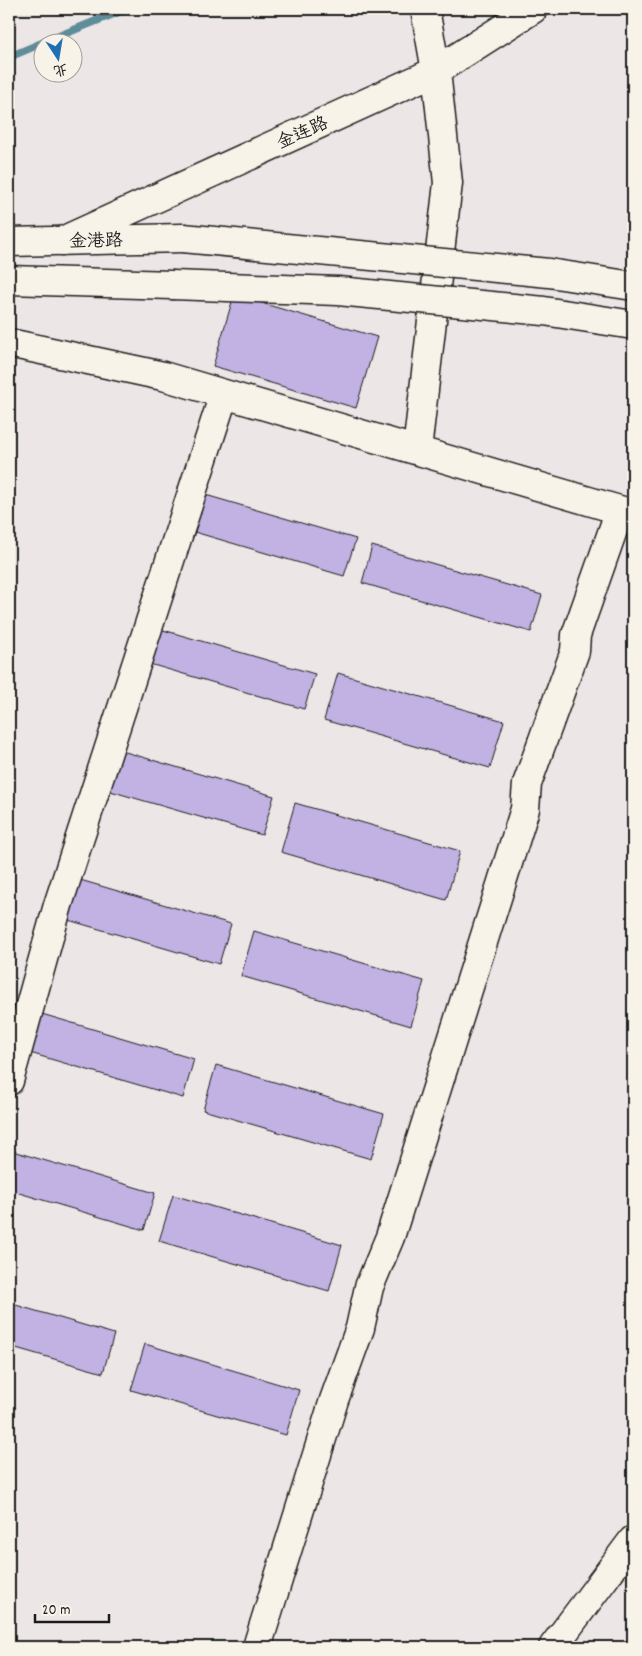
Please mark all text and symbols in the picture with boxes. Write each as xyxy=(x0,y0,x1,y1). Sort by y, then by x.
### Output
north arrow xyxy=(32,32,82,82)
text: 北 xyxy=(51,58,69,80)
street label: 金连路 xyxy=(273,112,333,157)
street label: 金港路 xyxy=(69,230,123,255)
scale bar xyxy=(35,1591,109,1623)
text: 20 m xyxy=(42,1600,70,1622)

